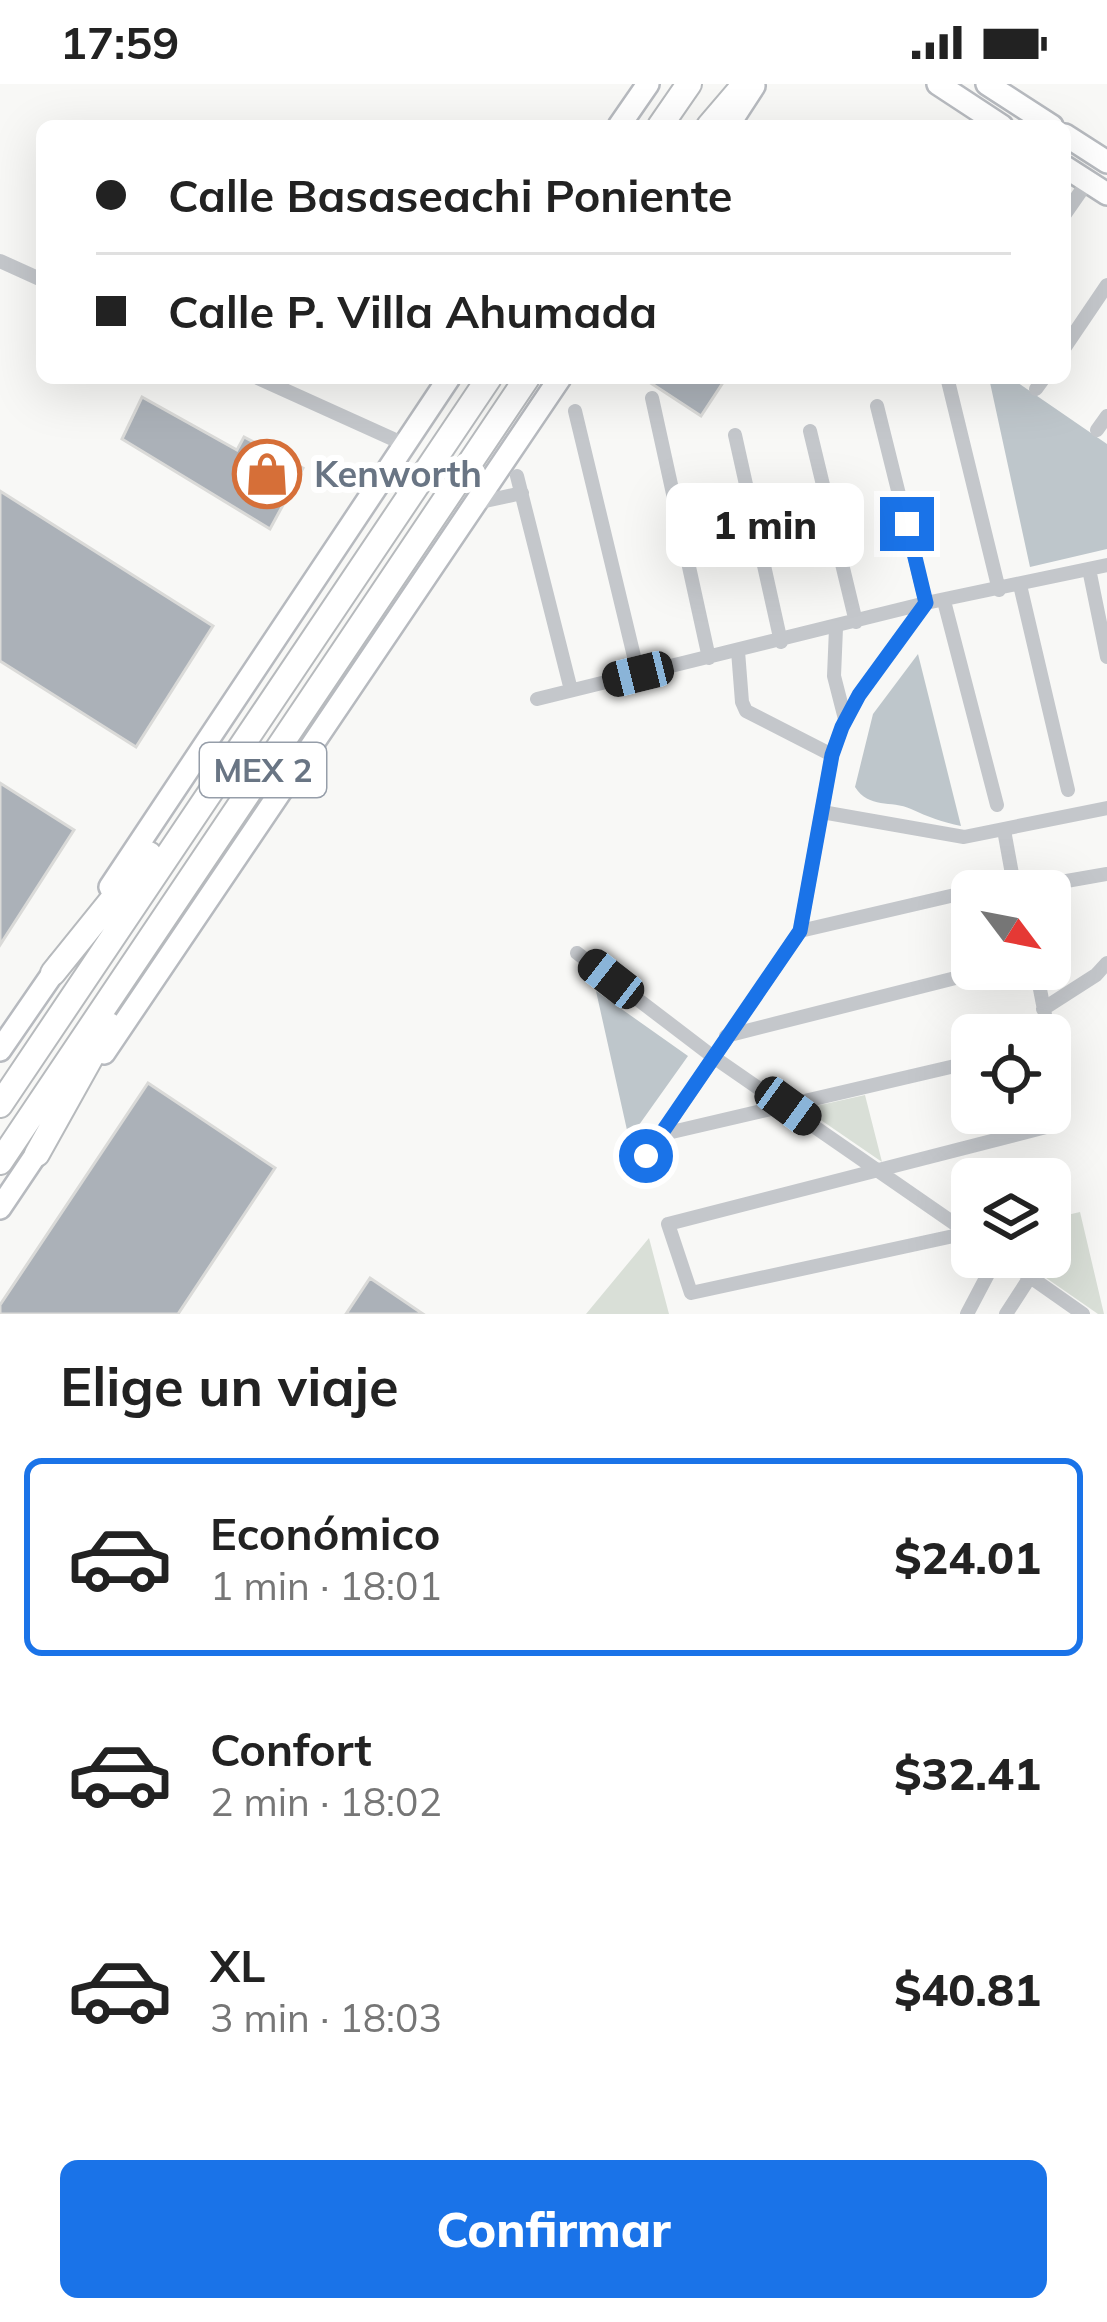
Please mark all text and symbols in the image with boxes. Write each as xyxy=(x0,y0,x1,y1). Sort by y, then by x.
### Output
text: 17:59 xyxy=(60,14,179,70)
text: Calle Basaseachi Poniente xyxy=(168,167,732,223)
text: Calle P. Villa Ahumada xyxy=(168,283,657,339)
shop icon: Kenworth xyxy=(232,439,302,509)
place label: Kenworth xyxy=(314,451,482,496)
callout: 1 min xyxy=(667,482,865,566)
route end xyxy=(880,497,934,551)
text: 1 min xyxy=(713,500,817,549)
car xyxy=(599,648,677,700)
road number: MEX 2 xyxy=(200,743,326,797)
north arrow xyxy=(951,870,1071,990)
map controls xyxy=(951,870,1071,1278)
car xyxy=(572,943,650,1015)
button: locate xyxy=(951,1014,1071,1134)
car xyxy=(748,1070,828,1142)
route start xyxy=(619,1129,673,1183)
button: layers xyxy=(951,1158,1071,1278)
text: Elige un viaje xyxy=(60,1352,398,1420)
icon: car xyxy=(66,1503,174,1611)
text: Económico xyxy=(210,1505,440,1561)
text: $24.01 xyxy=(894,1529,1041,1585)
text: 1 min · 18:01 xyxy=(210,1561,442,1610)
icon: car xyxy=(66,1719,174,1827)
text: Confort xyxy=(210,1721,372,1777)
text: $32.41 xyxy=(894,1745,1041,1801)
text: 2 min · 18:02 xyxy=(210,1777,442,1826)
icon: car xyxy=(66,1935,174,2043)
text: XL xyxy=(210,1937,265,1993)
text: $40.81 xyxy=(894,1961,1041,2017)
text: 3 min · 18:03 xyxy=(210,1993,442,2042)
button: Confirmar xyxy=(60,2160,1047,2298)

